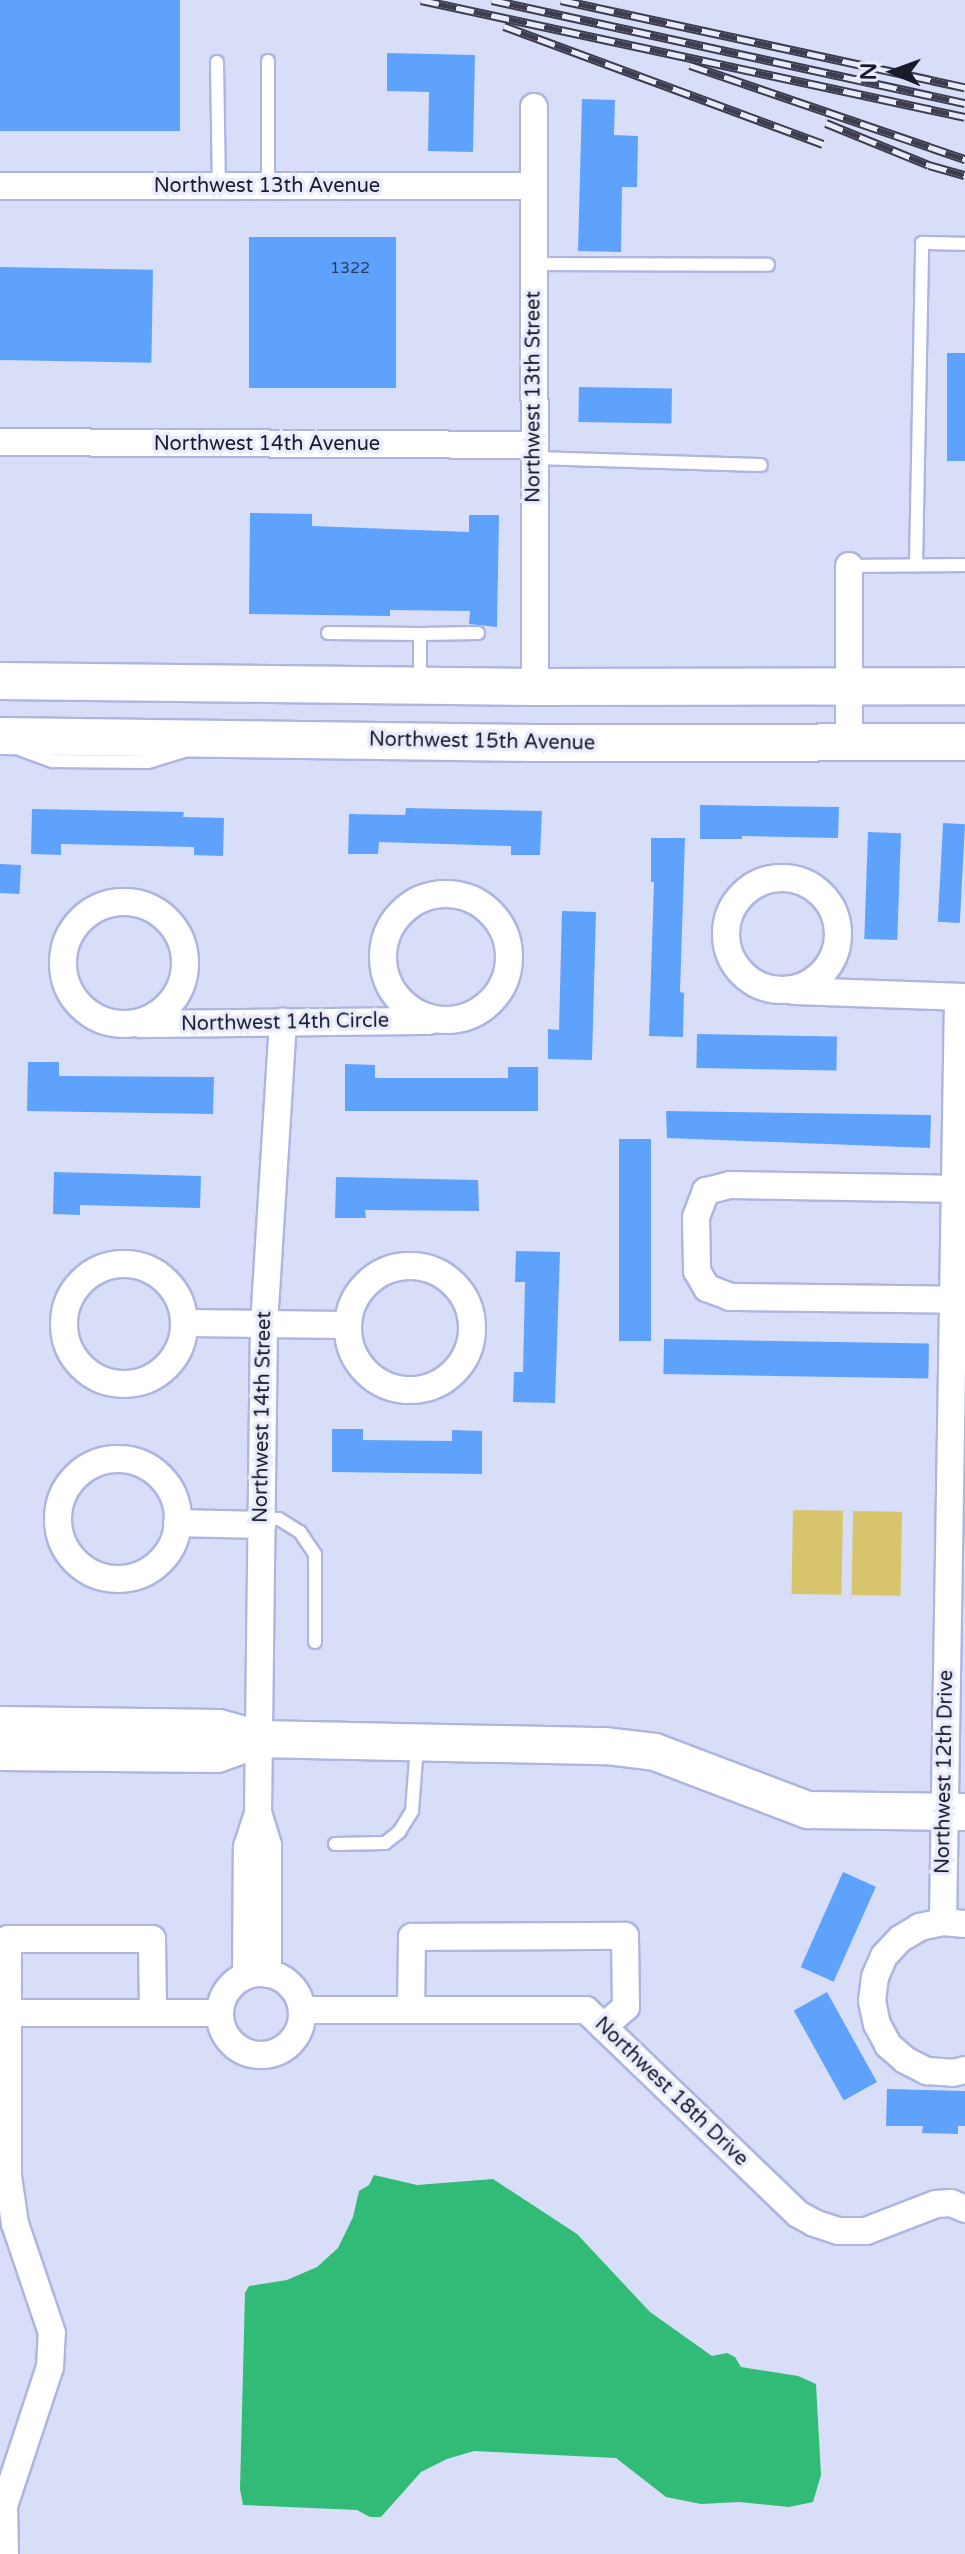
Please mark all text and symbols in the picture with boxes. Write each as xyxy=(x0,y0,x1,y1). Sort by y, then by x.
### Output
north arrow xyxy=(853,32,933,112)
text: N xyxy=(856,63,882,81)
street label: Northwest 13th Avenue xyxy=(154,174,380,198)
house number: 1322 xyxy=(330,258,370,278)
street label: Northwest 13th Street xyxy=(522,291,546,503)
street label: Northwest 14th Avenue xyxy=(154,432,380,456)
street label: Northwest 15th Avenue xyxy=(369,728,595,756)
street label: Northwest 14th Circle xyxy=(181,1009,389,1037)
street label: Northwest 14th Street xyxy=(249,1311,277,1523)
street label: Northwest 12th Drive xyxy=(931,1670,959,1874)
street label: Northwest 18th Drive xyxy=(589,2013,753,2171)

